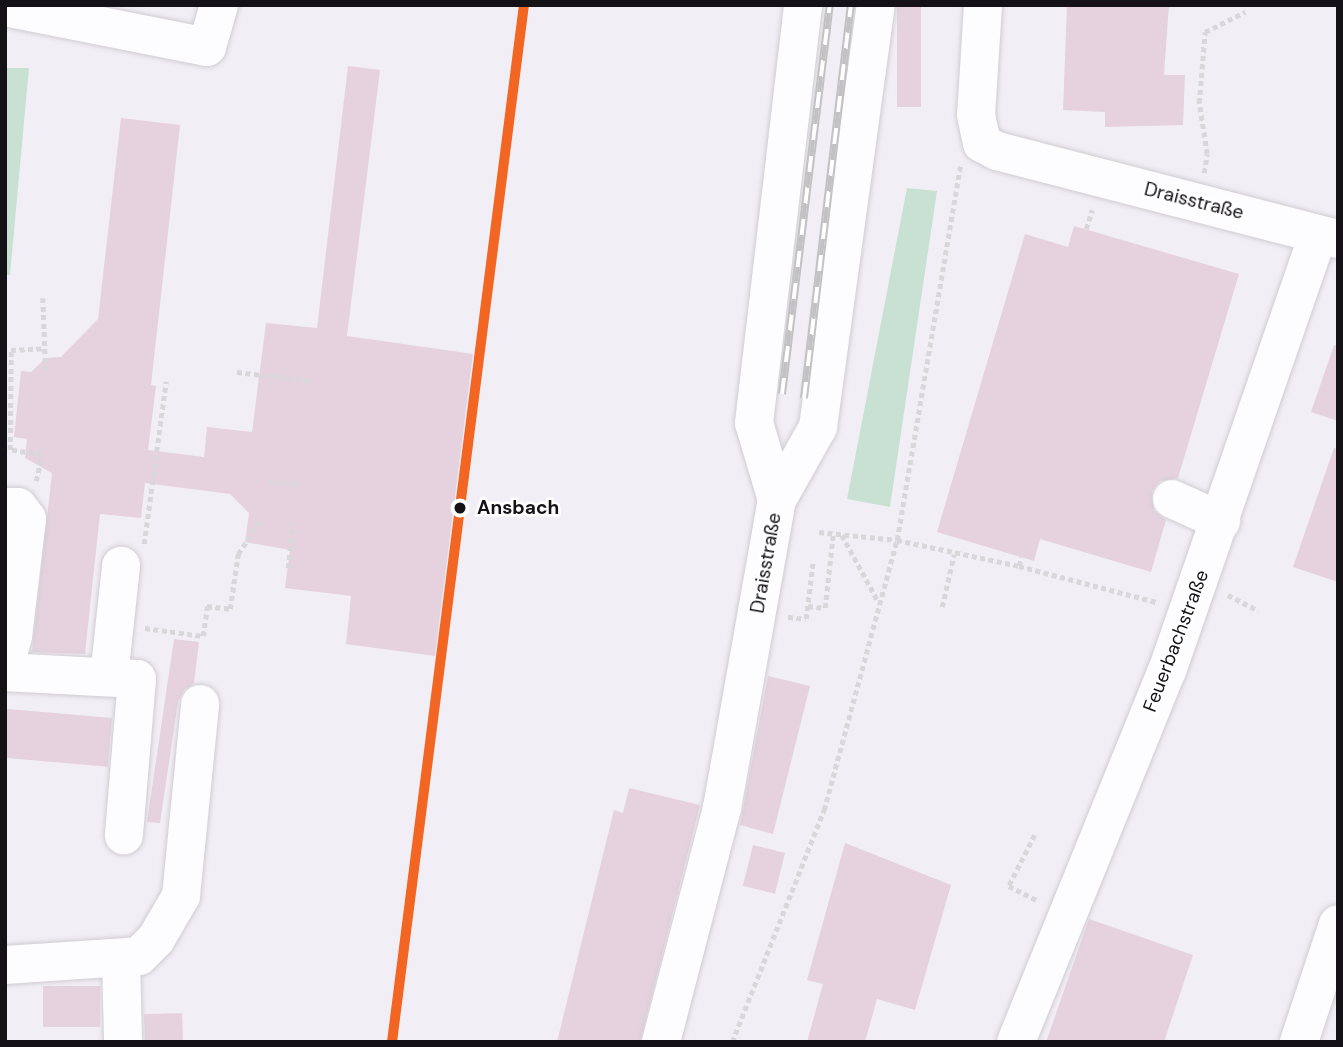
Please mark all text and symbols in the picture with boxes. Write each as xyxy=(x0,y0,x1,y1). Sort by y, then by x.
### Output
street label: Draisstraße xyxy=(1142,178,1246,224)
marker: Ansbach xyxy=(449,497,471,519)
place label: Ansbach xyxy=(477,497,559,519)
street label: Draisstraße xyxy=(746,511,786,615)
street label: Feuerbachstraße xyxy=(1138,567,1214,715)

